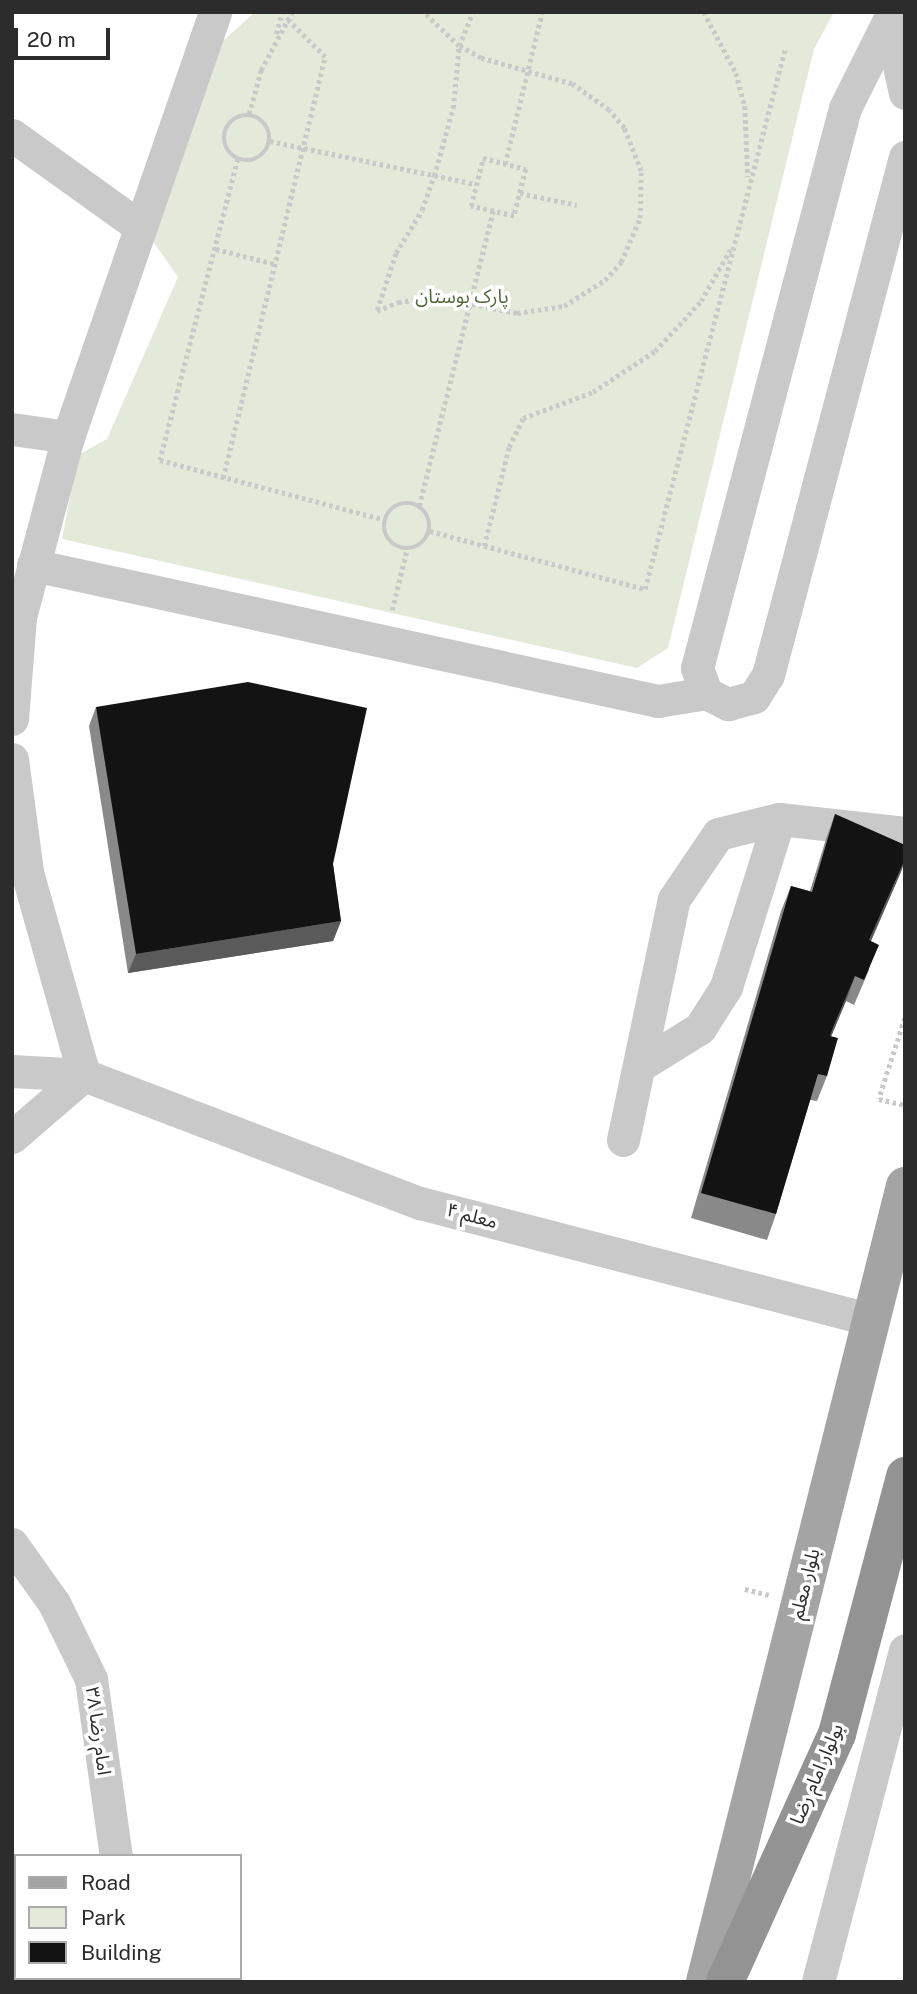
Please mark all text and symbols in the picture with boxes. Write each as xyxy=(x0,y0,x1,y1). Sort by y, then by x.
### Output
scale bar xyxy=(18,14,114,58)
text: 20 m xyxy=(27,27,76,52)
park label: پارک بوستان xyxy=(415,286,509,308)
street label: معلم ۴ xyxy=(444,1198,500,1234)
street label: بلوار معلم xyxy=(785,1546,825,1622)
street label: امام رضا ۳۸ xyxy=(80,1685,116,1777)
street label: بولوار امام رضا xyxy=(786,1720,848,1828)
legend xyxy=(14,1854,242,1980)
text: Road xyxy=(81,1870,131,1895)
text: Park xyxy=(81,1905,126,1930)
text: Building xyxy=(81,1940,162,1965)

